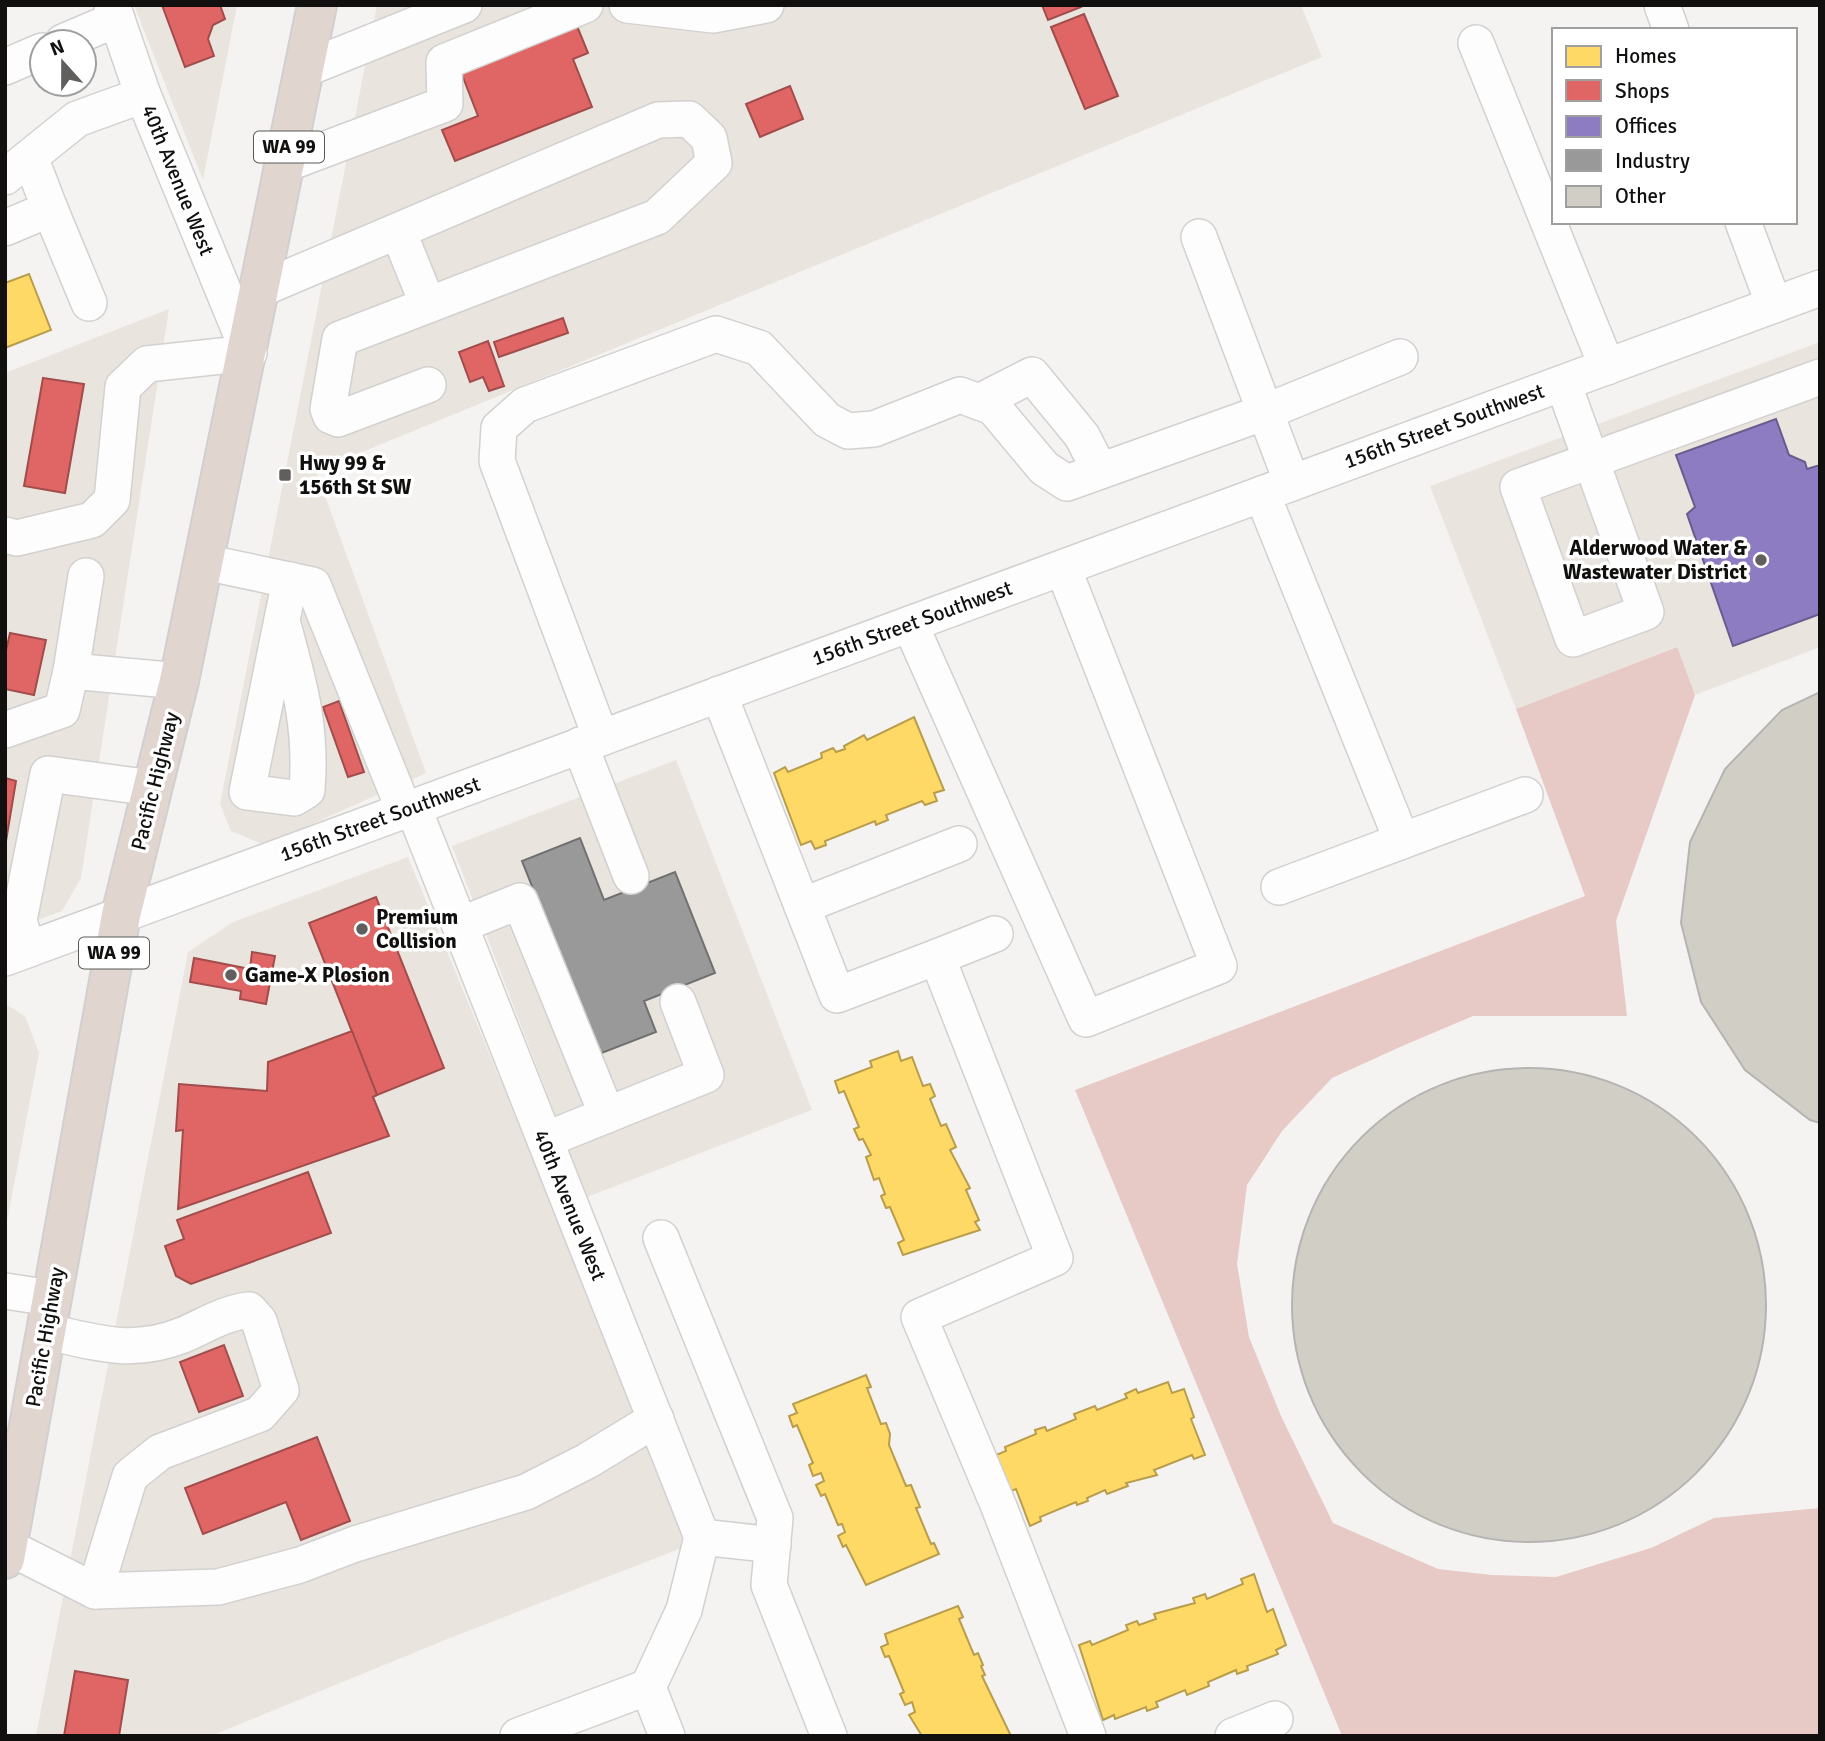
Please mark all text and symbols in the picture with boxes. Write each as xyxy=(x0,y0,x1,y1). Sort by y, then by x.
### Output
north arrow xyxy=(28,28,98,98)
legend xyxy=(1552,28,1797,224)
text: N xyxy=(47,34,68,62)
text: Homes xyxy=(1615,43,1677,69)
text: Shops xyxy=(1615,78,1669,104)
street label: 40th Avenue West xyxy=(136,101,220,259)
text: Offices xyxy=(1615,113,1677,139)
road number: WA 99 xyxy=(254,132,324,162)
text: Industry xyxy=(1615,148,1690,174)
text: Other xyxy=(1615,183,1666,209)
street label: 156th Street Southwest xyxy=(1340,378,1548,474)
place label: Hwy 99 & 156th St SW xyxy=(299,450,411,500)
marker: Hwy 99 & 156th St SW xyxy=(277,467,293,483)
place label: Alderwood Water & Wastewater District xyxy=(1563,535,1747,585)
marker: Alderwood Water & Wastewater District xyxy=(1753,552,1769,568)
street label: 156th Street Southwest xyxy=(808,575,1016,671)
street label: Pacific Highway xyxy=(125,709,185,853)
street label: 156th Street Southwest xyxy=(276,771,484,867)
place label: Premium Collision xyxy=(376,904,458,954)
marker: Premium Collision xyxy=(354,921,370,937)
road number: WA 99 xyxy=(79,937,149,968)
place label: Game-X Plosion xyxy=(245,962,390,988)
marker: Game-X Plosion xyxy=(223,967,239,983)
street label: 40th Avenue West xyxy=(528,1126,612,1284)
street label: Pacific Highway xyxy=(20,1265,70,1409)

